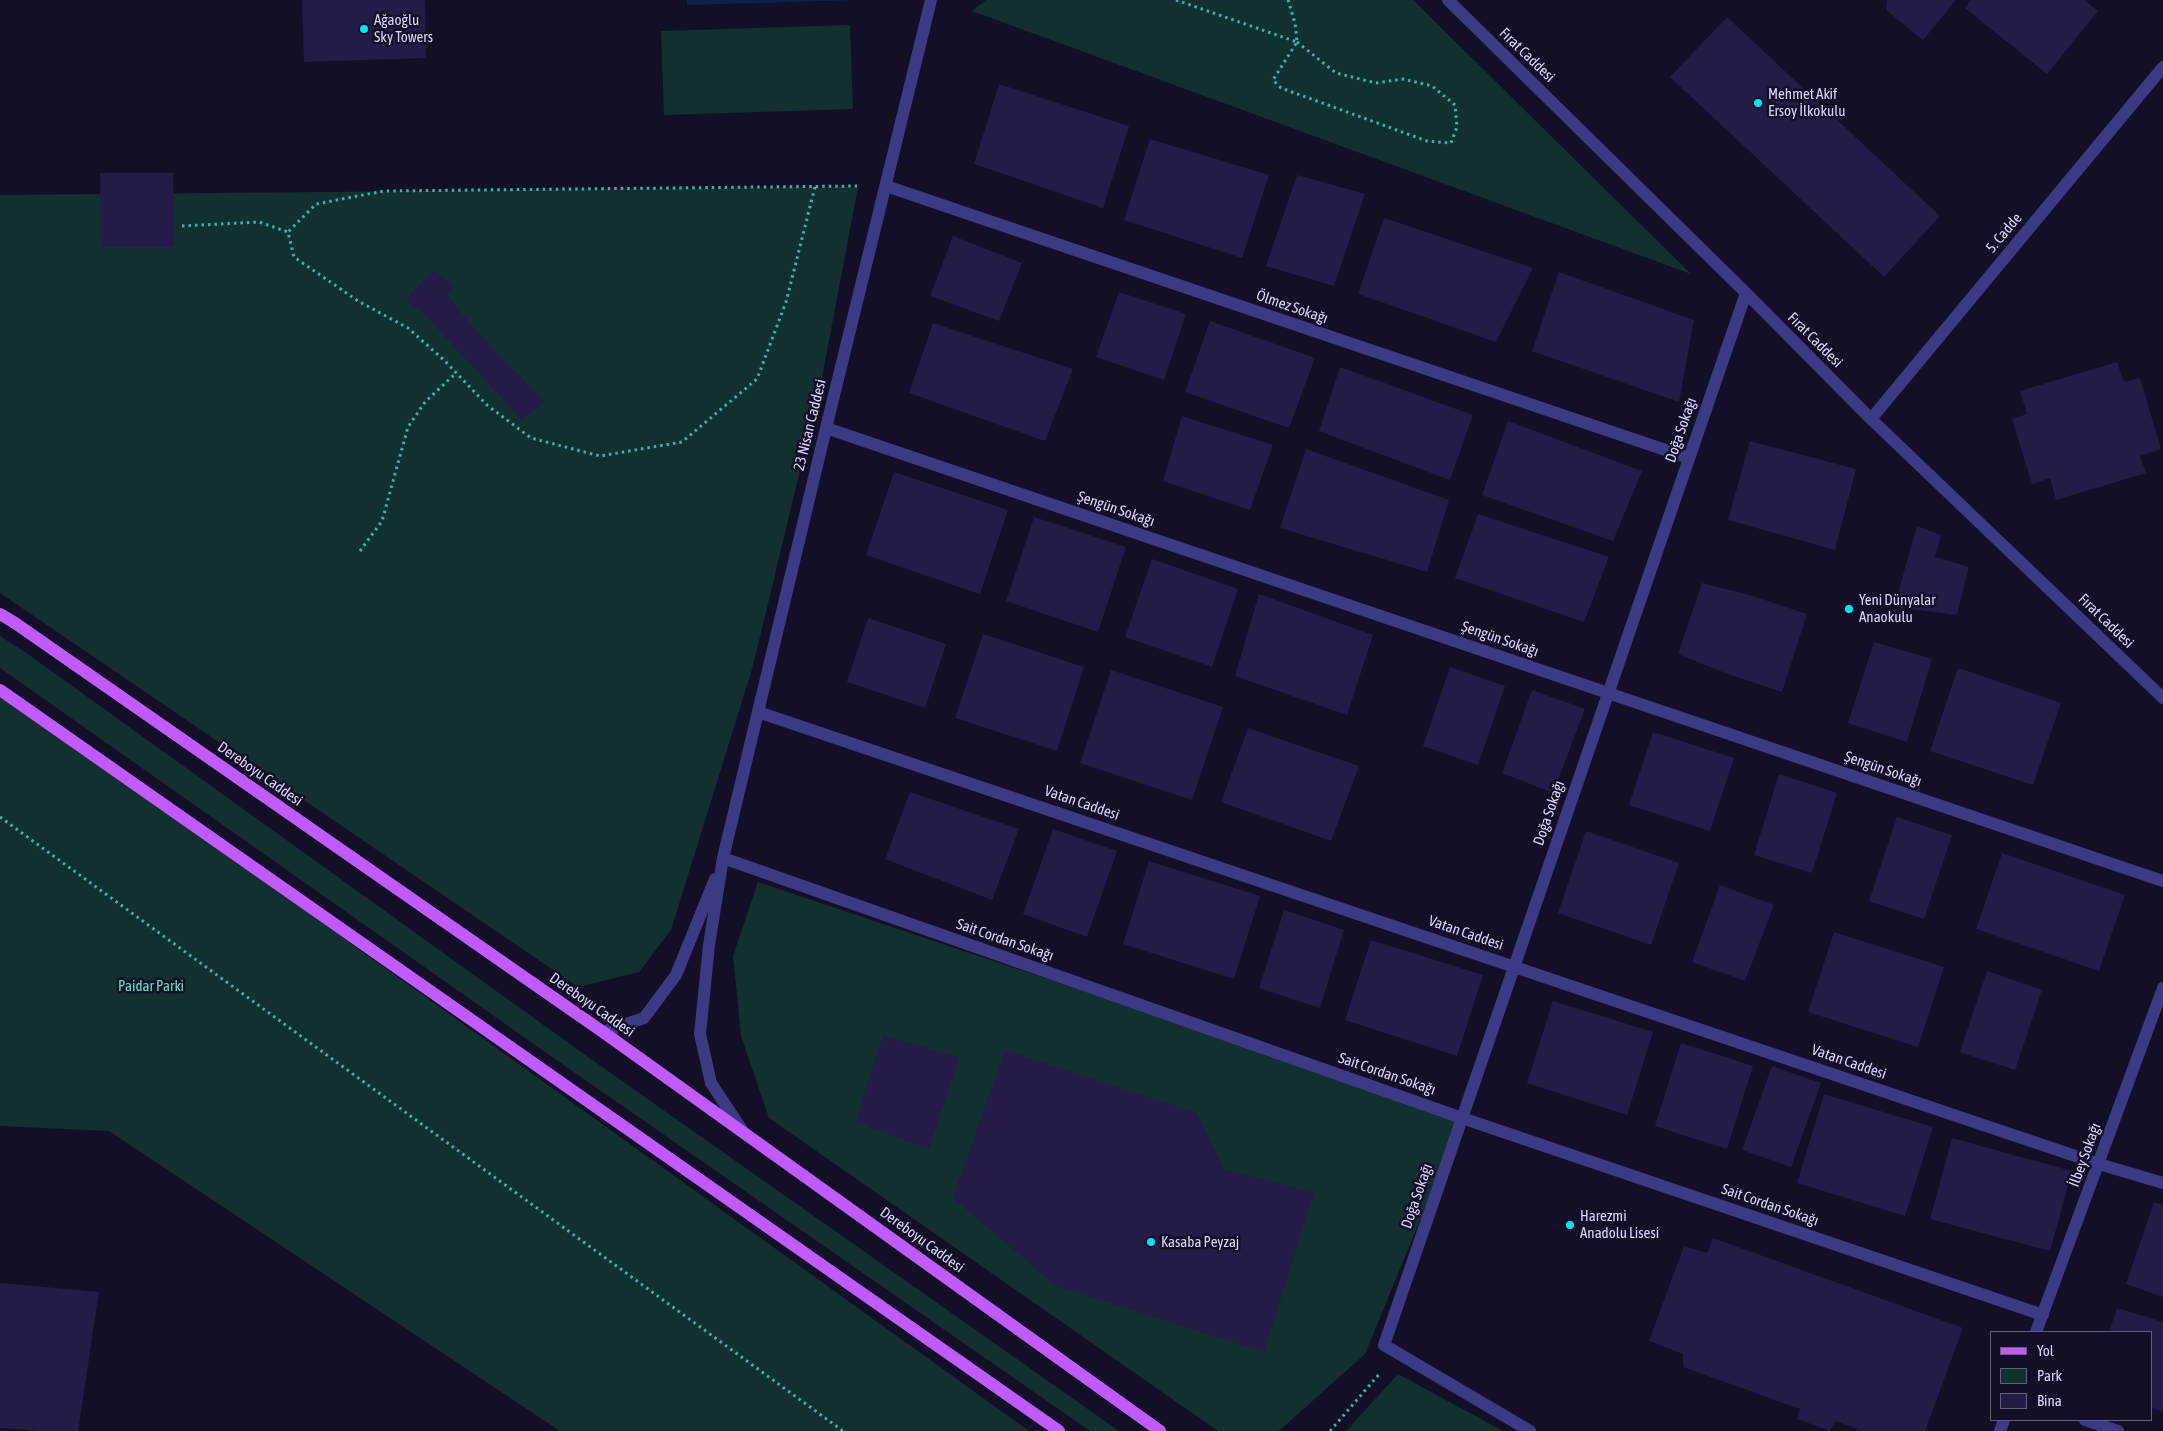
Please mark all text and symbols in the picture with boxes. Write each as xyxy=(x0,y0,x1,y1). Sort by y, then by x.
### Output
place label: Ağaoğlu Sky Towers xyxy=(374,11,433,46)
marker: Ağaoğlu Sky Towers xyxy=(358,23,370,35)
street label: Fırat Caddesi xyxy=(1495,24,1559,86)
place label: Mehmet Akif Ersoy İlkokulu xyxy=(1768,85,1845,120)
marker: Mehmet Akif Ersoy İlkokulu xyxy=(1752,97,1764,109)
street label: 5. Cadde xyxy=(1982,209,2026,257)
street label: Ölmez Sokağı xyxy=(1254,286,1330,328)
street label: Fırat Caddesi xyxy=(1784,309,1846,371)
street label: 23 Nisan Caddesi xyxy=(790,377,830,473)
street label: Doğa Sokağı xyxy=(1662,395,1700,465)
street label: Şengün Sokağı xyxy=(1075,487,1157,531)
street label: Fırat Caddesi xyxy=(2074,590,2138,652)
place label: Yeni Dünyalar Anaokulu xyxy=(1859,591,1936,626)
marker: Yeni Dünyalar Anaokulu xyxy=(1843,603,1855,615)
street label: Şengün Sokağı xyxy=(1459,617,1541,661)
street label: Dereboyu Caddesi xyxy=(214,738,306,810)
street label: Şengün Sokağı xyxy=(1842,747,1924,791)
street label: Doğa Sokağı xyxy=(1530,778,1568,848)
street label: Vatan Caddesi xyxy=(1042,782,1122,824)
street label: Vatan Caddesi xyxy=(1426,912,1506,954)
street label: Sait Cordan Sokağı xyxy=(954,915,1056,965)
street label: Dereboyu Caddesi xyxy=(546,969,638,1041)
park label: Paidar Parki xyxy=(118,977,184,995)
street label: Vatan Caddesi xyxy=(1809,1041,1889,1083)
street label: Sait Cordan Sokağı xyxy=(1336,1049,1438,1099)
street label: İlbey Sokağı xyxy=(2065,1121,2105,1189)
street label: Doğa Sokağı xyxy=(1398,1161,1436,1231)
street label: Sait Cordan Sokağı xyxy=(1719,1180,1821,1230)
street label: Dereboyu Caddesi xyxy=(876,1203,968,1277)
place label: Harezmi Anadolu Lisesi xyxy=(1580,1207,1659,1242)
marker: Harezmi Anadolu Lisesi xyxy=(1564,1219,1576,1231)
place label: Kasaba Peyzaj xyxy=(1161,1233,1239,1251)
marker: Kasaba Peyzaj xyxy=(1145,1236,1157,1248)
legend xyxy=(1990,1331,2153,1421)
text: Yol xyxy=(2037,1342,2054,1359)
text: Park xyxy=(2037,1367,2062,1384)
text: Bina xyxy=(2037,1392,2062,1409)

